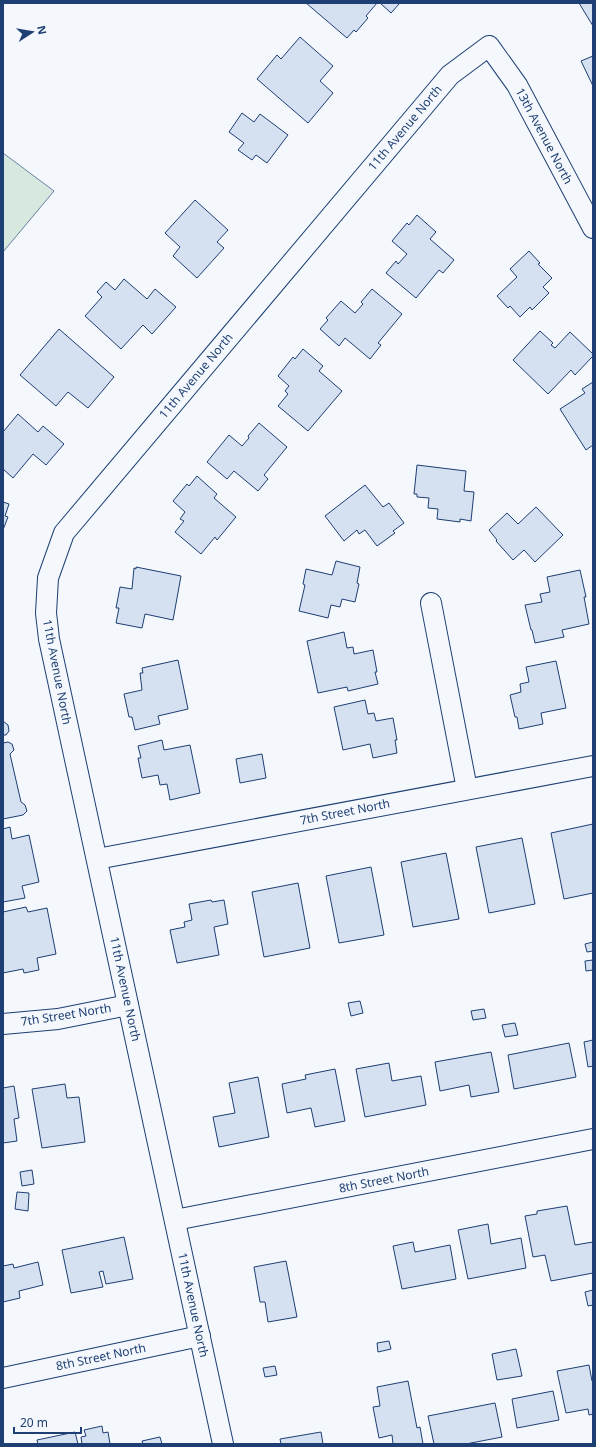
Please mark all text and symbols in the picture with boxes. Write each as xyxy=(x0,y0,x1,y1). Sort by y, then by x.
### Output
north arrow xyxy=(12,12,52,52)
text: N xyxy=(34,24,51,36)
street label: 11th Avenue North xyxy=(364,81,445,174)
street label: 13th Avenue North xyxy=(512,85,577,187)
street label: 11th Avenue North xyxy=(155,329,236,422)
street label: 11th Avenue North xyxy=(39,618,76,726)
street label: 7th Street North xyxy=(298,794,391,829)
street label: 11th Avenue North xyxy=(106,935,145,1043)
street label: 7th Street North xyxy=(19,999,112,1030)
street label: 8th Street North xyxy=(337,1162,430,1197)
street label: 11th Avenue North xyxy=(174,1251,213,1359)
street label: 8th Street North xyxy=(54,1339,147,1374)
scale bar xyxy=(14,1409,81,1435)
text: 20 m xyxy=(20,1414,48,1431)

